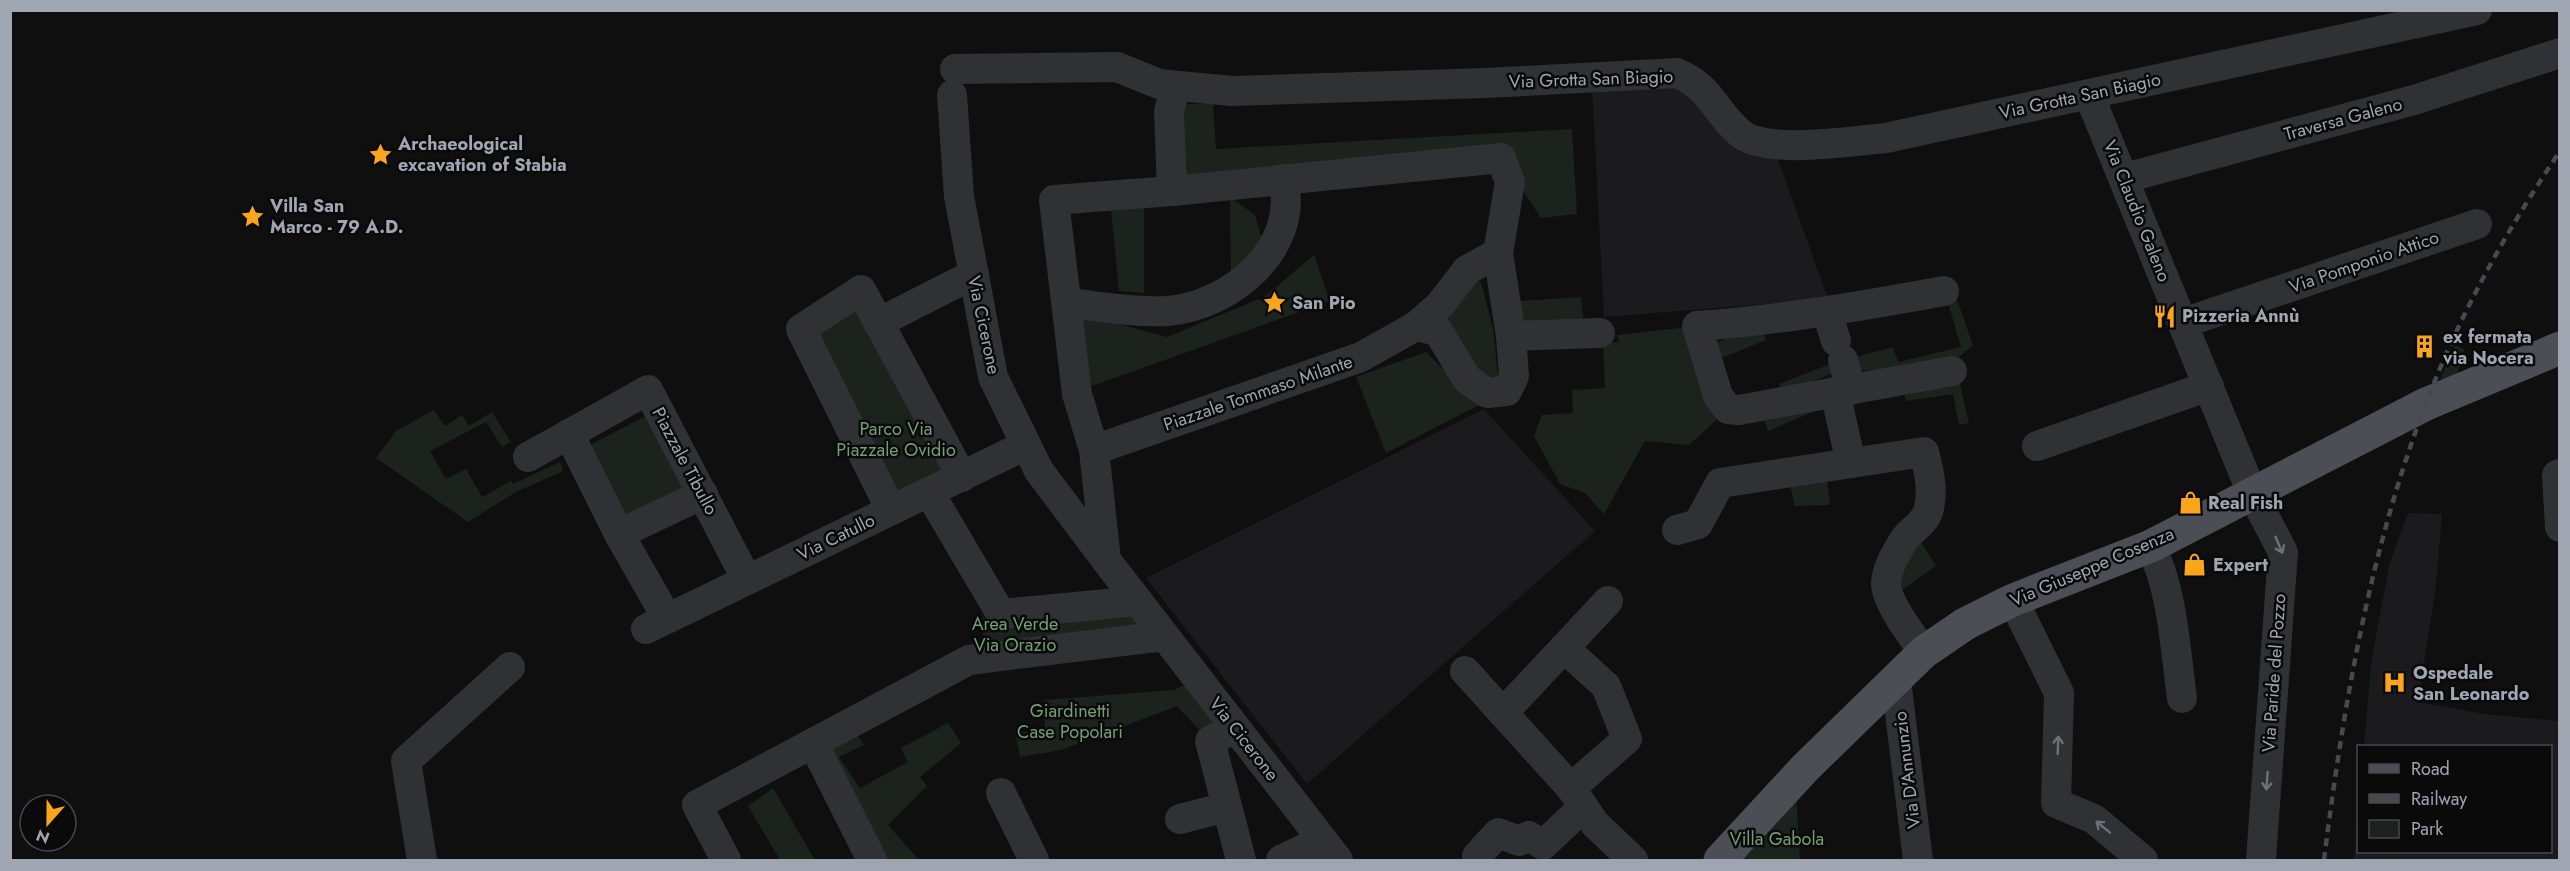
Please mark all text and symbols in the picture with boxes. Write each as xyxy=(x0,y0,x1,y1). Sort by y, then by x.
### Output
street label: Via Grotta San Biagio xyxy=(1508,63,1674,95)
street label: Via Grotta San Biagio xyxy=(1997,66,2163,126)
street label: Traversa Galeno xyxy=(2281,91,2405,147)
place label: Archaeological excavation of Stabia xyxy=(397,131,567,178)
street label: Via Claudio Galeno xyxy=(2097,136,2177,286)
place icon: Archaeological excavation of Stabia xyxy=(367,141,393,167)
place label: Villa San Marco - 79 A.D. xyxy=(269,193,404,240)
place icon: Villa San Marco - 79 A.D. xyxy=(239,203,265,229)
street label: Via Pomponio Attico xyxy=(2286,224,2443,300)
street label: Via Cicerone xyxy=(961,273,1007,377)
place icon: San Pio xyxy=(1261,290,1287,316)
place label: San Pio xyxy=(1292,290,1356,316)
restaurant icon: Pizzeria Annù xyxy=(2151,303,2177,329)
place label: Pizzeria Annù xyxy=(2182,303,2299,329)
place label: ex fermata via Nocera xyxy=(2442,324,2534,371)
building icon: ex fermata via Nocera xyxy=(2412,334,2438,360)
street label: Piazzale Tommaso Milante xyxy=(1160,348,1356,438)
street label: Piazzale Tibullo xyxy=(646,403,724,520)
park label: Parco Via Piazzale Ovidio xyxy=(836,416,956,463)
shop icon: Real Fish xyxy=(2177,490,2203,516)
place label: Real Fish xyxy=(2208,490,2283,516)
street label: Via Catullo xyxy=(793,507,879,567)
street label: Via Giuseppe Cosenza xyxy=(2006,521,2178,613)
one-way arrow xyxy=(2273,536,2285,554)
shop icon: Expert xyxy=(2182,552,2208,578)
place label: Expert xyxy=(2213,552,2268,578)
street label: Via Paride del Pozzo xyxy=(2255,593,2293,753)
park label: Area Verde Via Orazio xyxy=(972,611,1058,658)
place label: Ospedale San Leonardo xyxy=(2413,660,2530,707)
hospital icon: Ospedale San Leonardo xyxy=(2382,670,2408,696)
street label: Via Cicerone xyxy=(1203,692,1285,786)
park label: Giardinetti Case Popolari xyxy=(1017,698,1123,745)
street label: Via D'Annunzio xyxy=(1887,710,1927,830)
one-way arrow xyxy=(2052,735,2063,755)
legend xyxy=(2357,745,2552,853)
text: Road xyxy=(2411,756,2450,782)
one-way arrow xyxy=(2261,770,2272,790)
text: Railway xyxy=(2411,786,2467,812)
north arrow xyxy=(18,793,78,853)
text: Park xyxy=(2411,816,2443,842)
one-way arrow xyxy=(2095,820,2111,833)
text: N xyxy=(33,824,53,850)
park label: Villa Gabola xyxy=(1730,826,1824,852)

